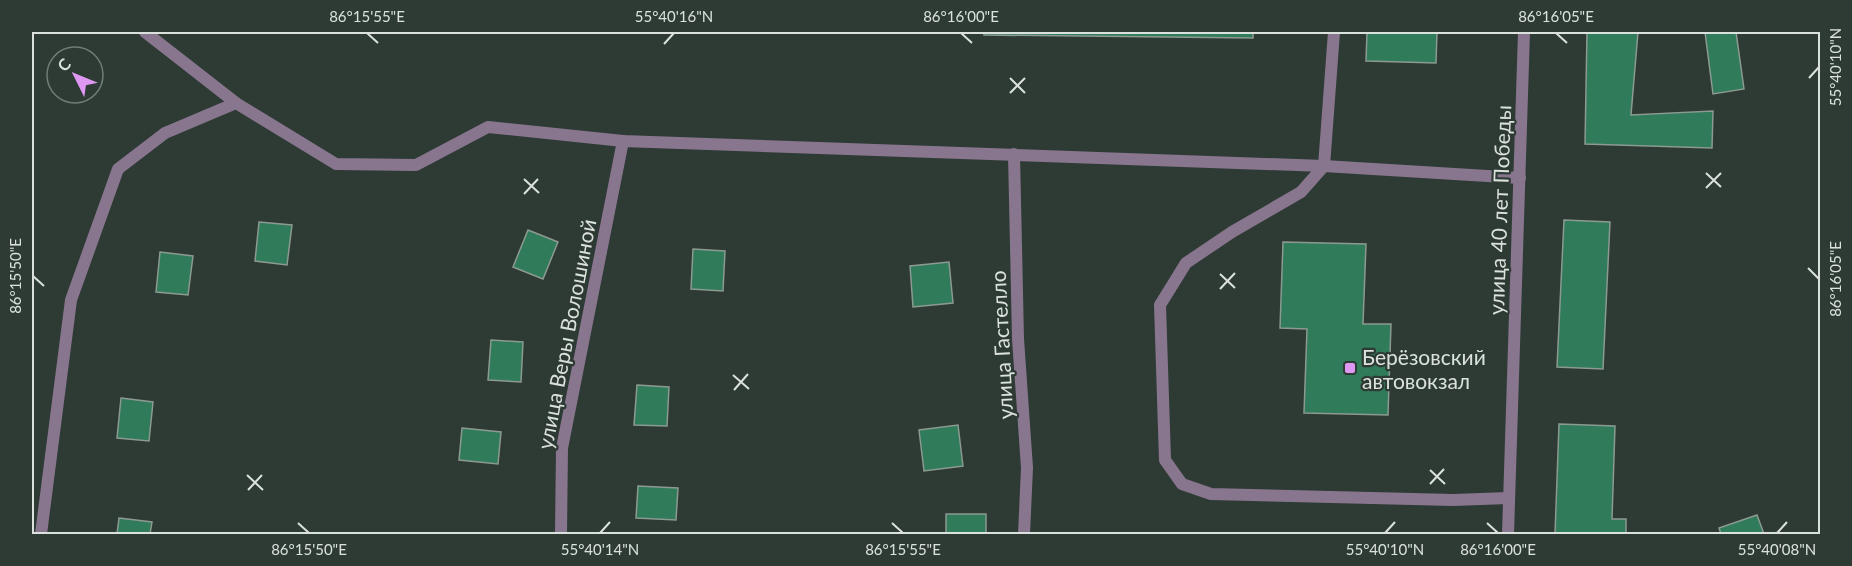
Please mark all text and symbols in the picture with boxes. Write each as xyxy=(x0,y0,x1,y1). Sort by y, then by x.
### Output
text: 86°15'55"E xyxy=(329,7,405,25)
text: 55°40'16"N xyxy=(635,7,713,25)
text: 86°16'00"E xyxy=(923,7,999,25)
text: 86°16'05"E xyxy=(1518,7,1594,25)
text: 55°40'10"N xyxy=(1826,28,1844,106)
north arrow xyxy=(45,45,105,105)
text: С xyxy=(53,54,75,75)
street label: улица 40 лет Победы xyxy=(1483,105,1515,315)
street label: улица Веры Волошиной xyxy=(531,217,601,451)
text: 86°15'50"E xyxy=(6,238,24,314)
text: 86°16'05"E xyxy=(1826,241,1844,317)
street label: улица Гастелло xyxy=(985,270,1017,420)
place label: Берёзовский автовокзал xyxy=(1362,344,1486,393)
marker: Берёзовский автовокзал xyxy=(1343,361,1357,375)
text: 86°15'50"E xyxy=(271,540,347,558)
text: 55°40'14"N xyxy=(561,540,639,558)
text: 86°15'55"E xyxy=(865,540,941,558)
text: 55°40'10"N xyxy=(1346,540,1424,558)
text: 86°16'00"E xyxy=(1460,540,1536,558)
text: 55°40'08"N xyxy=(1738,540,1816,558)

